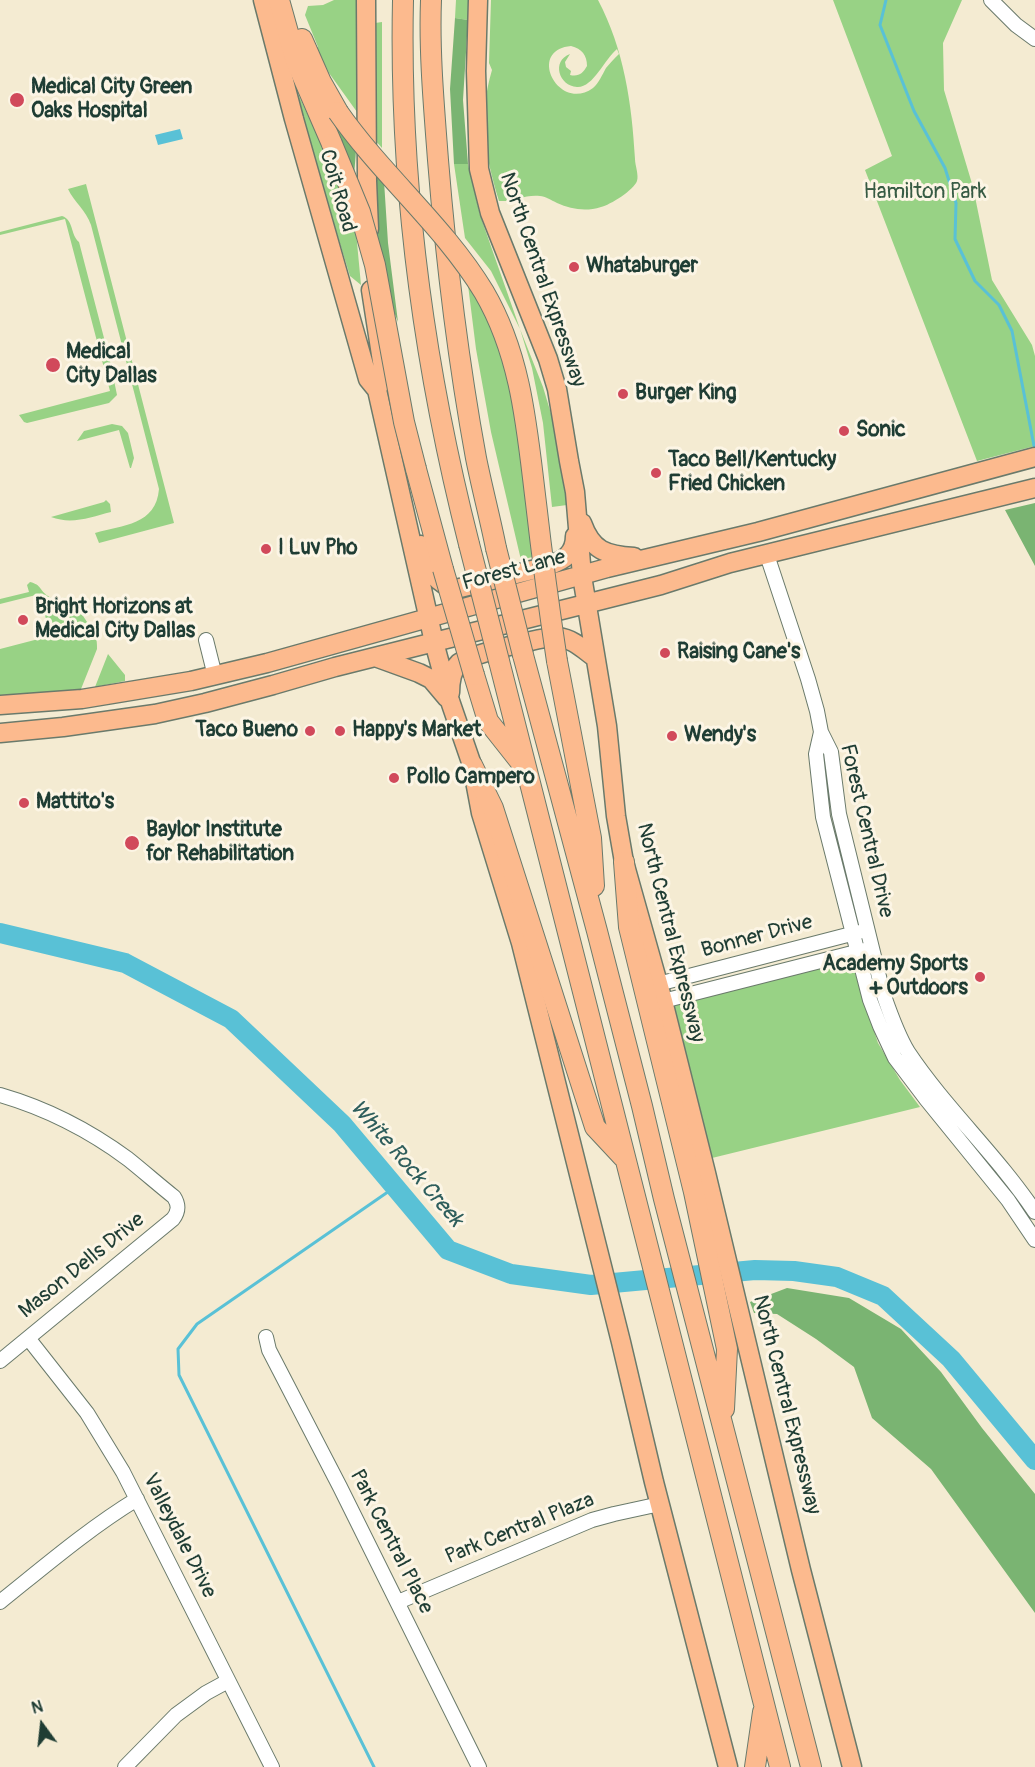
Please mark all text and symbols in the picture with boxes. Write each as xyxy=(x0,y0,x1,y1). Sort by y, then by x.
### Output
place label: Medical City Green Oaks Hospital xyxy=(31,75,192,125)
marker: Medical City Green Oaks Hospital xyxy=(8,91,26,109)
street label: Coit Road xyxy=(313,147,361,235)
street label: North Central Expressway xyxy=(493,169,591,391)
park label: Hamilton Park xyxy=(863,180,987,206)
place label: Whataburger xyxy=(586,254,698,280)
marker: Whataburger xyxy=(567,260,581,274)
place label: Medical City Dallas xyxy=(66,340,157,390)
marker: Medical City Dallas xyxy=(44,356,62,374)
place label: Burger King xyxy=(635,381,737,407)
marker: Burger King xyxy=(616,387,630,401)
place label: Sonic xyxy=(856,418,906,444)
marker: Sonic xyxy=(837,424,851,438)
place label: Taco Bell/Kentucky Fried Chicken xyxy=(668,448,836,498)
marker: Taco Bell/Kentucky Fried Chicken xyxy=(649,466,663,480)
place label: I Luv Pho xyxy=(278,536,358,562)
marker: I Luv Pho xyxy=(259,542,273,556)
street label: Forest Lane xyxy=(460,545,568,597)
place label: Bright Horizons at Medical City Dallas xyxy=(35,595,195,645)
marker: Bright Horizons at Medical City Dallas xyxy=(16,613,30,627)
place label: Raising Cane's xyxy=(677,640,800,666)
marker: Raising Cane's xyxy=(658,646,672,660)
place label: Taco Bueno xyxy=(195,718,298,744)
place label: Happy's Market xyxy=(352,718,481,744)
place label: Wendy's xyxy=(684,723,756,749)
marker: Taco Bueno xyxy=(303,724,317,738)
marker: Happy's Market xyxy=(333,724,347,738)
marker: Wendy's xyxy=(665,729,679,743)
street label: Forest Central Drive xyxy=(834,742,898,920)
place label: Pollo Campero xyxy=(406,765,535,791)
marker: Pollo Campero xyxy=(387,771,401,785)
place label: Mattito's xyxy=(36,790,114,816)
marker: Mattito's xyxy=(17,796,31,810)
place label: Baylor Institute for Rehabilitation xyxy=(146,818,294,868)
street label: North Central Expressway xyxy=(631,821,709,1045)
marker: Baylor Institute for Rehabilitation xyxy=(123,834,141,852)
street label: Bonner Drive xyxy=(699,910,815,964)
place label: Academy Sports + Outdoors xyxy=(822,952,968,1002)
marker: Academy Sports + Outdoors xyxy=(973,970,987,984)
water label: White Rock Creek xyxy=(344,1095,468,1233)
street label: Mason Dells Drive xyxy=(14,1208,150,1324)
street label: North Central Expressway xyxy=(747,1293,825,1517)
street label: Park Central Place xyxy=(344,1466,438,1618)
street label: Valleydale Drive xyxy=(137,1469,221,1603)
street label: Park Central Plaza xyxy=(442,1488,598,1570)
north arrow xyxy=(12,1695,72,1755)
text: N xyxy=(30,1697,45,1719)

